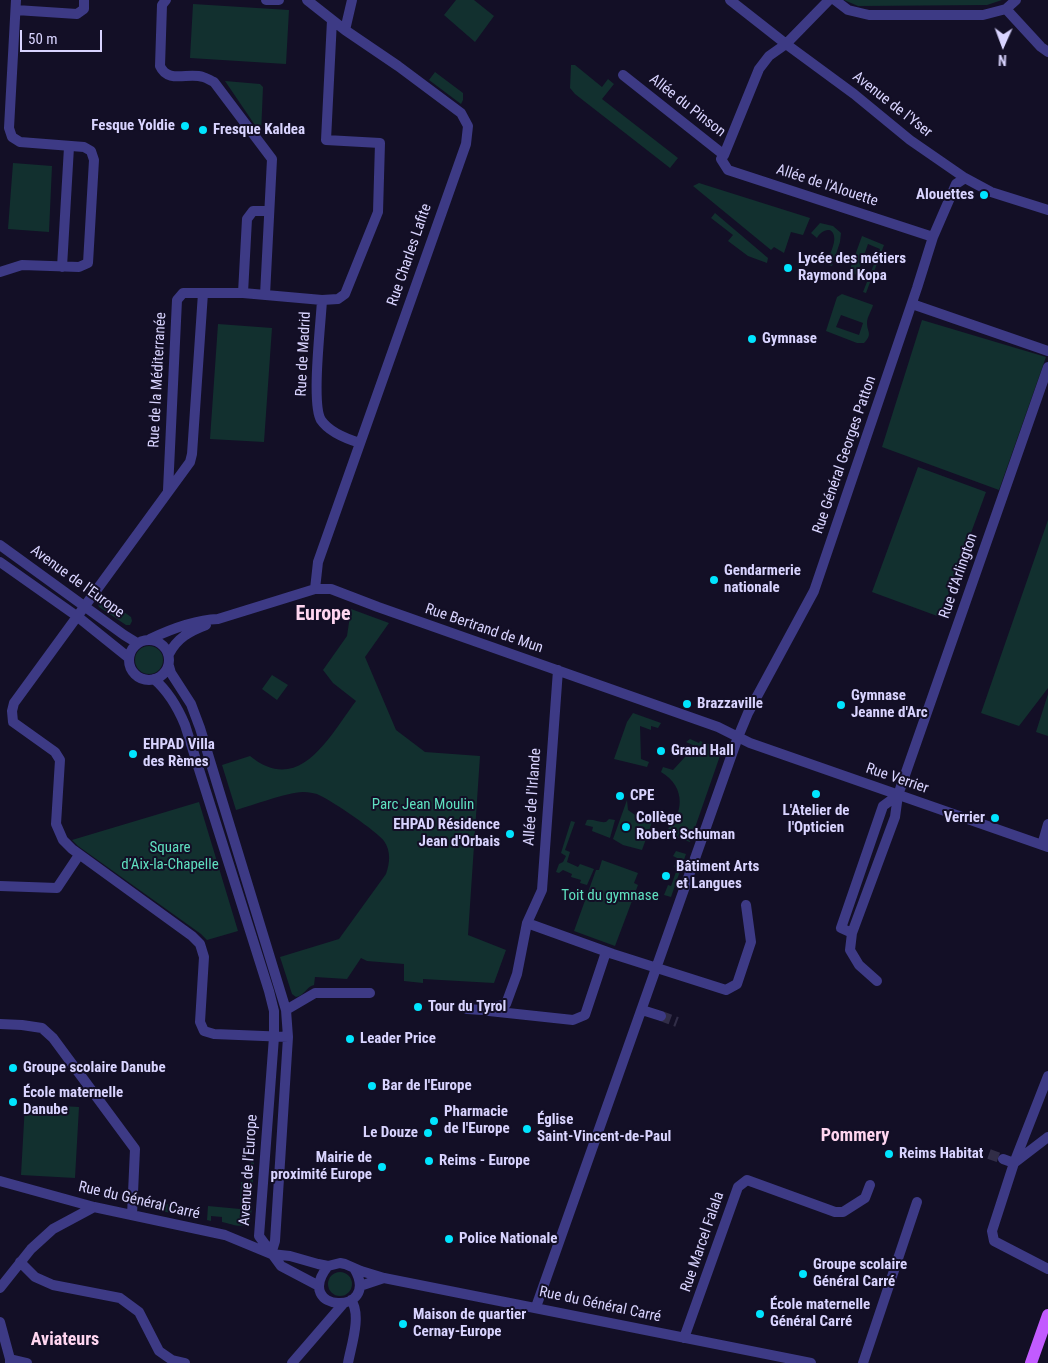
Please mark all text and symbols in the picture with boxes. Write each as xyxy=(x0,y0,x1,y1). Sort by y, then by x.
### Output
scale bar xyxy=(22,20,105,52)
north arrow xyxy=(978,20,1028,70)
text: 50 m xyxy=(28,30,58,48)
text: N xyxy=(998,52,1007,68)
street label: Avenue de l'Yser xyxy=(848,68,936,142)
street label: Allée du Pinson xyxy=(645,71,729,141)
place label: Fesque Yoldie xyxy=(91,117,175,135)
marker: Fesque Yoldie xyxy=(179,120,191,132)
place label: Fresque Kaldea xyxy=(213,121,305,139)
marker: Fresque Kaldea xyxy=(197,124,209,136)
street label: Allée de l'Alouette xyxy=(774,161,880,211)
place label: Alouettes xyxy=(916,186,974,204)
marker: Alouettes xyxy=(978,189,990,201)
street label: Rue Charles Lafite xyxy=(384,201,436,309)
place label: Lycée des métiers Raymond Kopa xyxy=(798,250,906,285)
marker: Lycée des métiers Raymond Kopa xyxy=(782,262,794,274)
street label: Rue de Madrid xyxy=(293,311,315,397)
street label: Rue de la Méditerranée xyxy=(145,312,171,448)
place label: Gymnase xyxy=(762,330,817,348)
marker: Gymnase xyxy=(746,333,758,345)
street label: Rue Général Georges Patton xyxy=(810,374,880,536)
street label: Rue d'Arlington xyxy=(936,531,982,621)
street label: Avenue de l'Europe xyxy=(27,542,127,622)
place label: Gendarmerie nationale xyxy=(724,562,801,597)
marker: Gendarmerie nationale xyxy=(708,574,720,586)
street label: Rue Bertrand de Mun xyxy=(423,600,545,658)
district label: Europe xyxy=(295,603,351,627)
place label: Gymnase Jeanne d'Arc xyxy=(851,687,928,722)
place label: Brazzaville xyxy=(697,695,763,713)
marker: Brazzaville xyxy=(681,698,693,710)
marker: Gymnase Jeanne d'Arc xyxy=(835,699,847,711)
place label: EHPAD Villa des Rèmes xyxy=(143,736,215,771)
place label: Grand Hall xyxy=(671,742,734,760)
marker: Grand Hall xyxy=(655,745,667,757)
marker: EHPAD Villa des Rèmes xyxy=(127,748,139,760)
street label: Allée de l'Irlande xyxy=(521,748,545,846)
street label: Rue Verrier xyxy=(863,760,931,798)
place label: CPE xyxy=(630,787,654,805)
marker: L'Atelier de l'Opticien xyxy=(810,788,822,800)
marker: CPE xyxy=(614,790,626,802)
park label: Parc Jean Moulin xyxy=(372,796,474,814)
place label: L'Atelier de l'Opticien xyxy=(782,802,850,837)
place label: Collège Robert Schuman xyxy=(636,809,735,844)
place label: Verrier xyxy=(944,809,985,827)
marker: Verrier xyxy=(989,812,1001,824)
place label: EHPAD Résidence Jean d'Orbais xyxy=(393,816,500,851)
marker: Collège Robert Schuman xyxy=(620,821,632,833)
marker: EHPAD Résidence Jean d'Orbais xyxy=(504,828,516,840)
park label: Square d’Aix-la-Chapelle xyxy=(121,839,219,874)
place label: Bâtiment Arts et Langues xyxy=(676,858,759,893)
marker: Bâtiment Arts et Langues xyxy=(660,870,672,882)
park label: Toit du gymnase xyxy=(561,887,659,905)
place label: Tour du Tyrol xyxy=(428,998,506,1016)
marker: Tour du Tyrol xyxy=(412,1001,424,1013)
place label: Leader Price xyxy=(360,1030,436,1048)
marker: Leader Price xyxy=(344,1033,356,1045)
place label: Groupe scolaire Danube xyxy=(23,1059,166,1077)
marker: Groupe scolaire Danube xyxy=(7,1062,19,1074)
place label: Bar de l'Europe xyxy=(382,1077,472,1095)
marker: Bar de l'Europe xyxy=(366,1080,378,1092)
place label: École maternelle Danube xyxy=(23,1084,123,1119)
marker: École maternelle Danube xyxy=(7,1096,19,1108)
place label: Pharmacie de l'Europe xyxy=(444,1103,510,1138)
place label: Église Saint-Vincent-de-Paul xyxy=(537,1111,671,1146)
street label: Avenue de l'Europe xyxy=(236,1114,262,1226)
marker: Pharmacie de l'Europe xyxy=(428,1115,440,1127)
marker: Église Saint-Vincent-de-Paul xyxy=(521,1123,533,1135)
place label: Le Douze xyxy=(363,1124,418,1142)
district label: Pommery xyxy=(821,1125,889,1147)
marker: Le Douze xyxy=(422,1127,434,1139)
place label: Reims Habitat xyxy=(899,1145,983,1163)
marker: Reims Habitat xyxy=(883,1148,895,1160)
place label: Mairie de proximité Europe xyxy=(270,1149,372,1184)
place label: Reims - Europe xyxy=(439,1152,530,1170)
marker: Reims - Europe xyxy=(423,1155,435,1167)
marker: Mairie de proximité Europe xyxy=(376,1161,388,1173)
street label: Rue du Général Carré xyxy=(77,1178,201,1224)
street label: Rue Marcel Falala xyxy=(677,1189,729,1295)
place label: Police Nationale xyxy=(459,1230,557,1248)
marker: Police Nationale xyxy=(443,1233,455,1245)
place label: Groupe scolaire Général Carré xyxy=(813,1256,907,1291)
marker: Groupe scolaire Général Carré xyxy=(797,1268,809,1280)
street label: Rue du Général Carré xyxy=(537,1283,663,1327)
place label: École maternelle Général Carré xyxy=(770,1296,870,1331)
place label: Maison de quartier Cernay-Europe xyxy=(413,1306,526,1341)
marker: École maternelle Général Carré xyxy=(754,1308,766,1320)
marker: Maison de quartier Cernay-Europe xyxy=(397,1318,409,1330)
district label: Aviateurs xyxy=(31,1329,99,1351)

